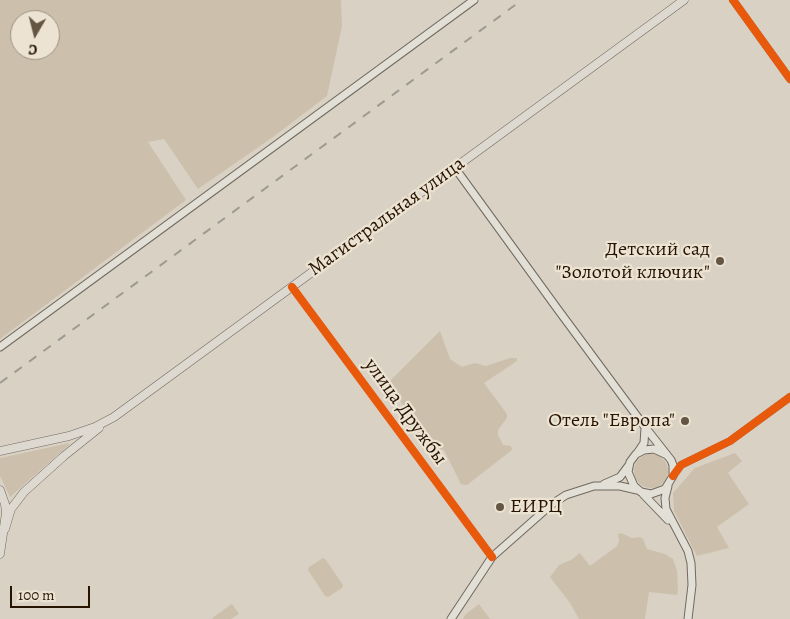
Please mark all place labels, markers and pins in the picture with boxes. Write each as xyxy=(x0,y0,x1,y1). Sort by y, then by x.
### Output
place label: Детский сад "Золотой ключик" xyxy=(555,238,710,285)
marker: Детский сад "Золотой ключик" xyxy=(714,255,726,267)
place label: Отель "Европа" xyxy=(548,409,675,433)
marker: Отель "Европа" xyxy=(679,415,691,427)
place label: ЕИРЦ xyxy=(510,495,562,519)
marker: ЕИРЦ xyxy=(494,501,506,513)

